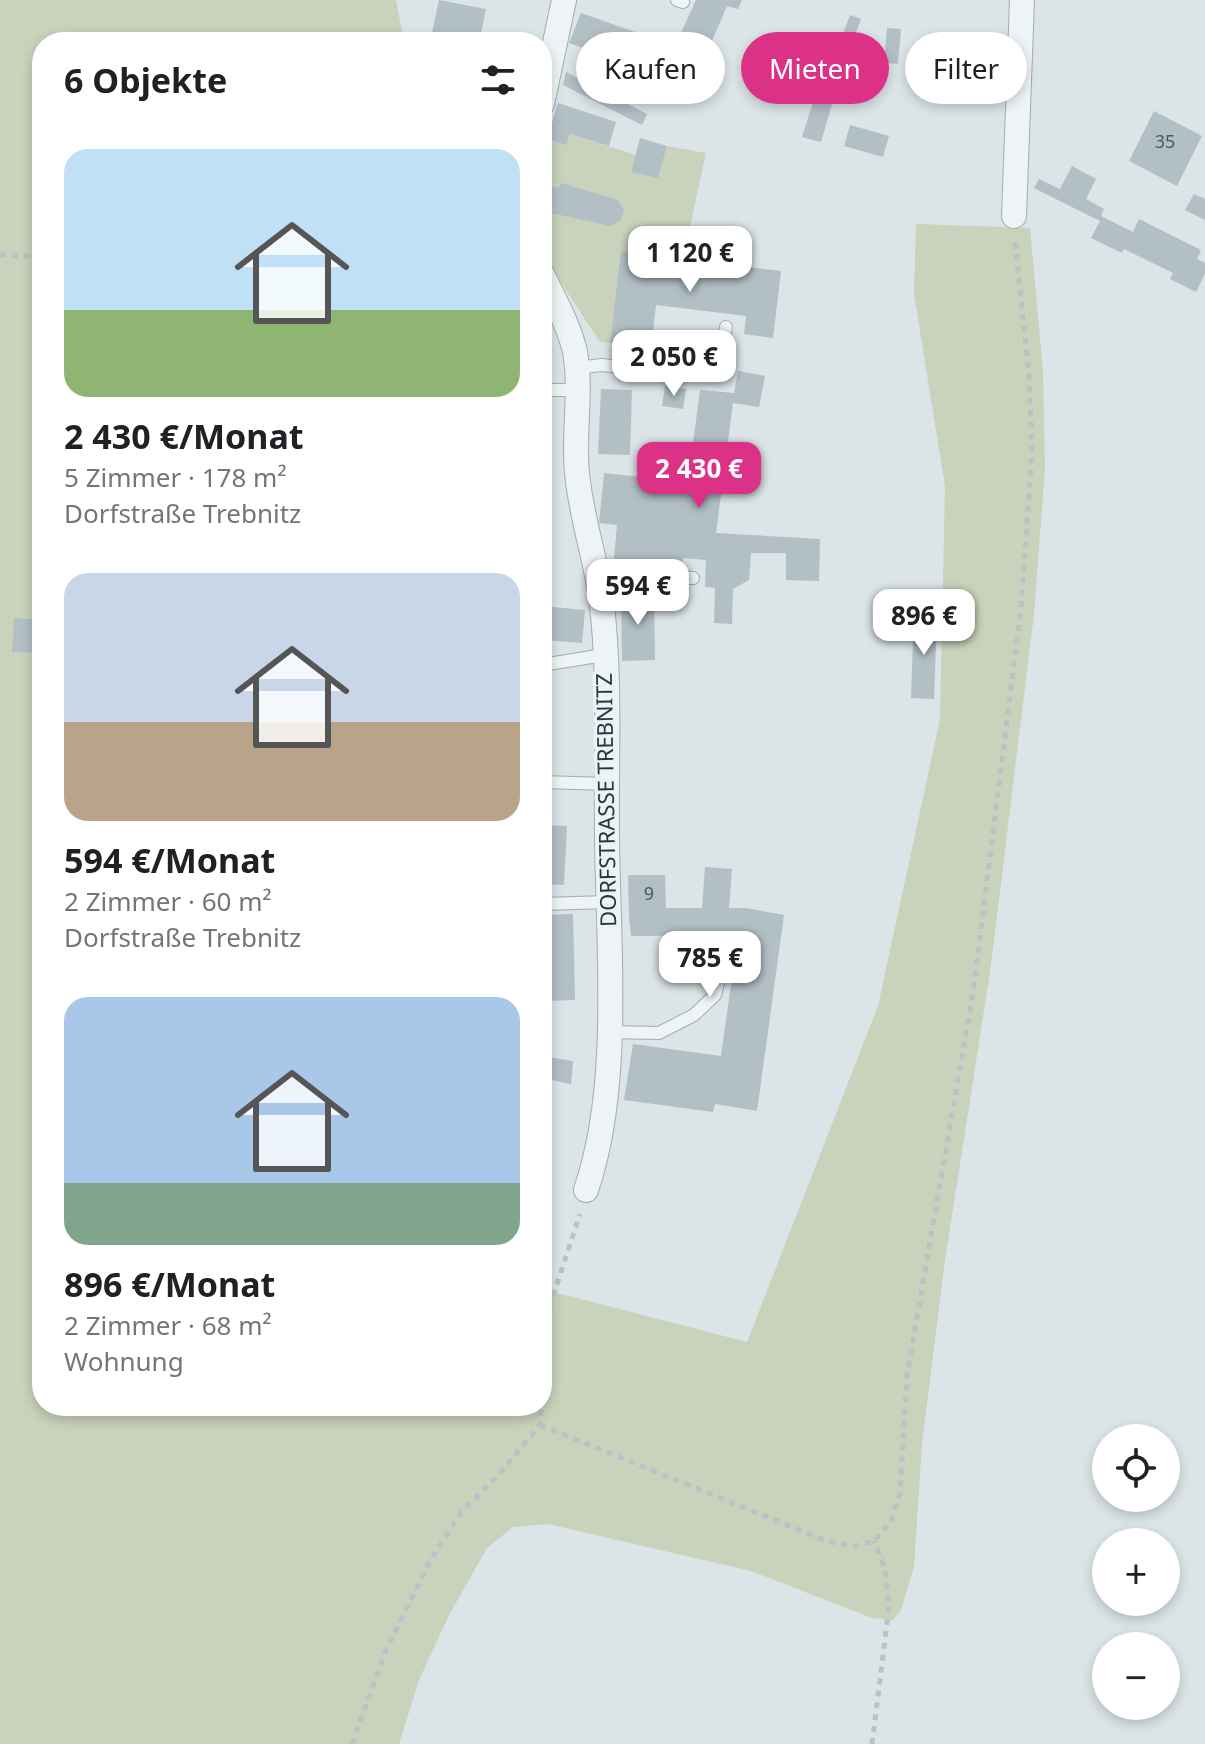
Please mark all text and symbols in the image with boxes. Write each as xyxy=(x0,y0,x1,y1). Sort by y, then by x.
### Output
chip: Kaufen xyxy=(576,32,725,104)
chip: Mieten xyxy=(741,32,889,104)
chip: Filter xyxy=(905,32,1027,104)
text: 6 Objekte xyxy=(64,57,227,103)
icon: filters xyxy=(476,58,520,102)
house number: 35 xyxy=(1155,129,1175,153)
icon: home xyxy=(220,201,364,345)
pin: 1 120 € xyxy=(616,226,764,294)
text: 1 120 € xyxy=(646,234,734,270)
pin: 2 050 € xyxy=(600,330,748,398)
text: 2 050 € xyxy=(630,338,718,374)
text: 2 430 €/Monat xyxy=(64,413,304,459)
pin: 2 430 € xyxy=(625,442,773,510)
text: 2 430 € xyxy=(655,450,743,486)
text: 5 Zimmer · 178 m² xyxy=(64,459,287,495)
text: Dorfstraße Trebnitz xyxy=(64,495,301,531)
pin: 594 € xyxy=(582,559,694,627)
text: 594 € xyxy=(605,567,671,603)
pin: 896 € xyxy=(868,589,980,657)
text: 896 € xyxy=(891,597,957,633)
icon: home xyxy=(220,625,364,769)
street label: DORFSTRASSE TREBNITZ xyxy=(588,673,622,927)
text: 594 €/Monat xyxy=(64,837,275,883)
house number: 9 xyxy=(644,881,654,905)
text: 2 Zimmer · 60 m² xyxy=(64,883,272,919)
text: Dorfstraße Trebnitz xyxy=(64,919,301,955)
pin: 785 € xyxy=(654,931,766,999)
text: 785 € xyxy=(677,939,743,975)
icon: home xyxy=(220,1049,364,1193)
text: 896 €/Monat xyxy=(64,1261,275,1307)
text: 2 Zimmer · 68 m² xyxy=(64,1307,272,1343)
text: Wohnung xyxy=(64,1343,184,1379)
map controls xyxy=(1092,1424,1180,1720)
button: locate xyxy=(1092,1424,1180,1512)
button: + xyxy=(1092,1528,1180,1616)
button: − xyxy=(1092,1632,1180,1720)

